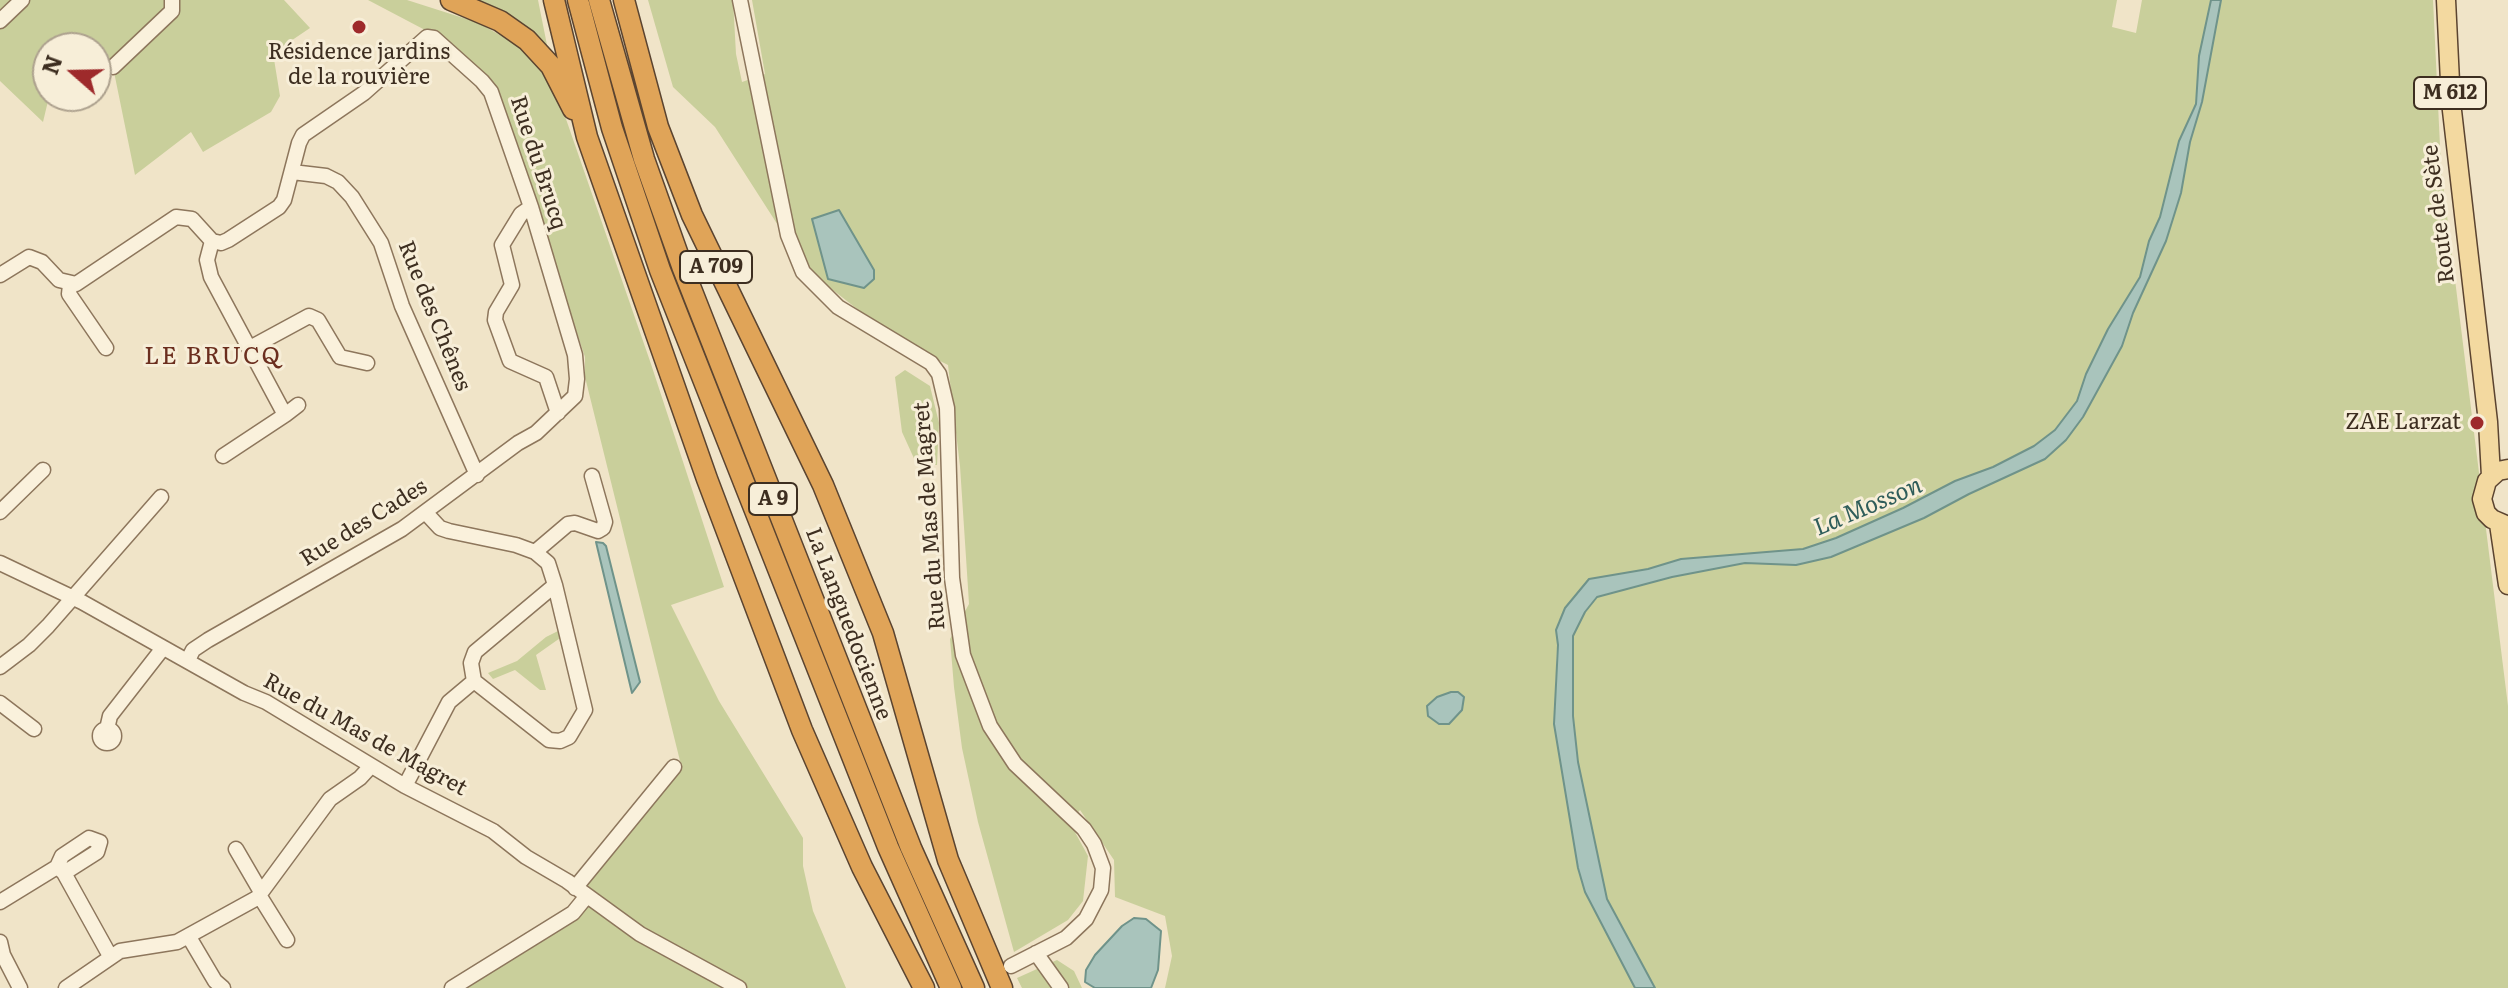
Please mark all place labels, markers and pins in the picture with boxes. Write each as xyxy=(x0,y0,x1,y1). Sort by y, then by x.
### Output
marker: Résidence jardins de la rouvière xyxy=(350,18,368,36)
place label: Résidence jardins de la rouvière xyxy=(268,40,450,92)
place label: ZAE Larzat xyxy=(2345,410,2461,436)
marker: ZAE Larzat xyxy=(2468,414,2486,432)

